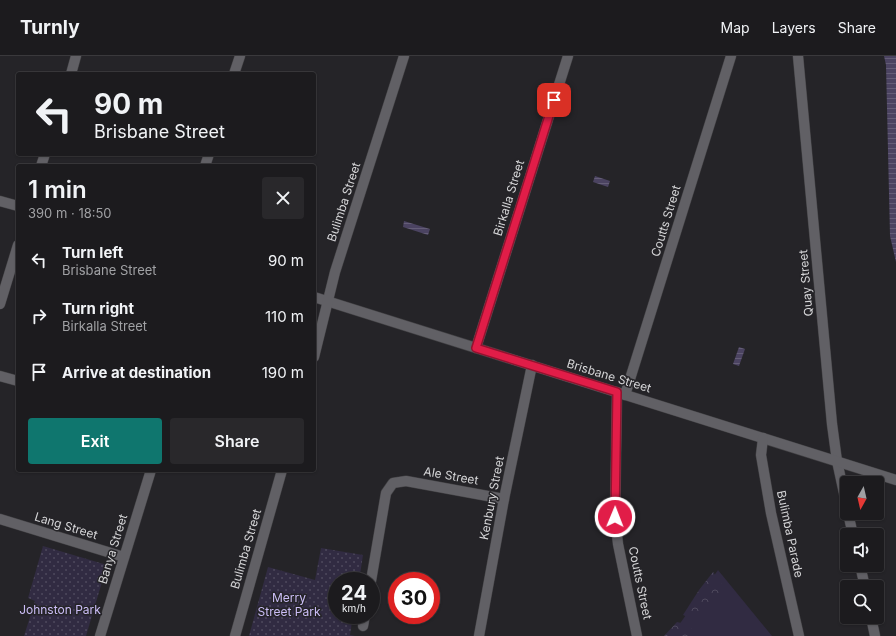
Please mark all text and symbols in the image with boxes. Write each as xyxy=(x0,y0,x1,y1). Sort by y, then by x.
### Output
text: Turnly xyxy=(20,16,80,39)
text: Map xyxy=(721,19,750,36)
text: Layers xyxy=(772,19,816,36)
text: Share xyxy=(838,19,876,36)
pin xyxy=(537,83,571,117)
text: 90 m xyxy=(94,87,163,121)
icon: left xyxy=(28,88,80,140)
icon: arrive xyxy=(543,89,565,111)
text: Brisbane Street xyxy=(94,121,225,142)
street label: Birkalla Street xyxy=(490,158,527,238)
street label: Bulimba Street xyxy=(324,160,363,243)
text: 1 min xyxy=(28,175,87,204)
button: close xyxy=(262,177,304,219)
street label: Coutts Street xyxy=(648,183,684,258)
text: 390 m · 18:50 xyxy=(28,205,112,221)
text: Turn left xyxy=(62,243,123,262)
icon: left xyxy=(28,249,50,271)
street label: Quay Street xyxy=(795,249,816,317)
text: 90 m xyxy=(268,251,304,270)
text: Brisbane Street xyxy=(62,262,157,278)
text: Turn right xyxy=(62,299,134,318)
icon: right xyxy=(28,305,50,327)
text: 110 m xyxy=(265,307,304,326)
text: Birkalla Street xyxy=(62,318,147,334)
street label: Brisbane Street xyxy=(565,356,653,395)
icon: arrive xyxy=(28,361,50,383)
text: Arrive at destination xyxy=(62,363,211,382)
text: 190 m xyxy=(262,363,304,382)
button: Exit xyxy=(28,418,162,464)
button: Share xyxy=(170,418,304,464)
street label: Kenbury Street xyxy=(476,455,507,541)
street label: Ale Street xyxy=(422,463,480,488)
north arrow xyxy=(840,476,884,520)
map controls xyxy=(840,476,884,624)
street label: Bulimba Parade xyxy=(774,489,807,579)
position arrow xyxy=(594,496,636,538)
street label: Bulimba Street xyxy=(227,507,264,591)
street label: Lang Street xyxy=(33,509,100,542)
street label: Banya Street xyxy=(95,512,130,586)
button: sound xyxy=(840,528,884,572)
street label: Coutts Street xyxy=(625,545,656,621)
speed limit sign: 30 xyxy=(388,572,440,624)
button: search xyxy=(840,580,884,624)
text: 24 xyxy=(341,581,367,605)
park label: Merry Street Park xyxy=(258,590,321,619)
park label: Johnston Park xyxy=(19,602,101,617)
text: km/h xyxy=(342,602,366,614)

